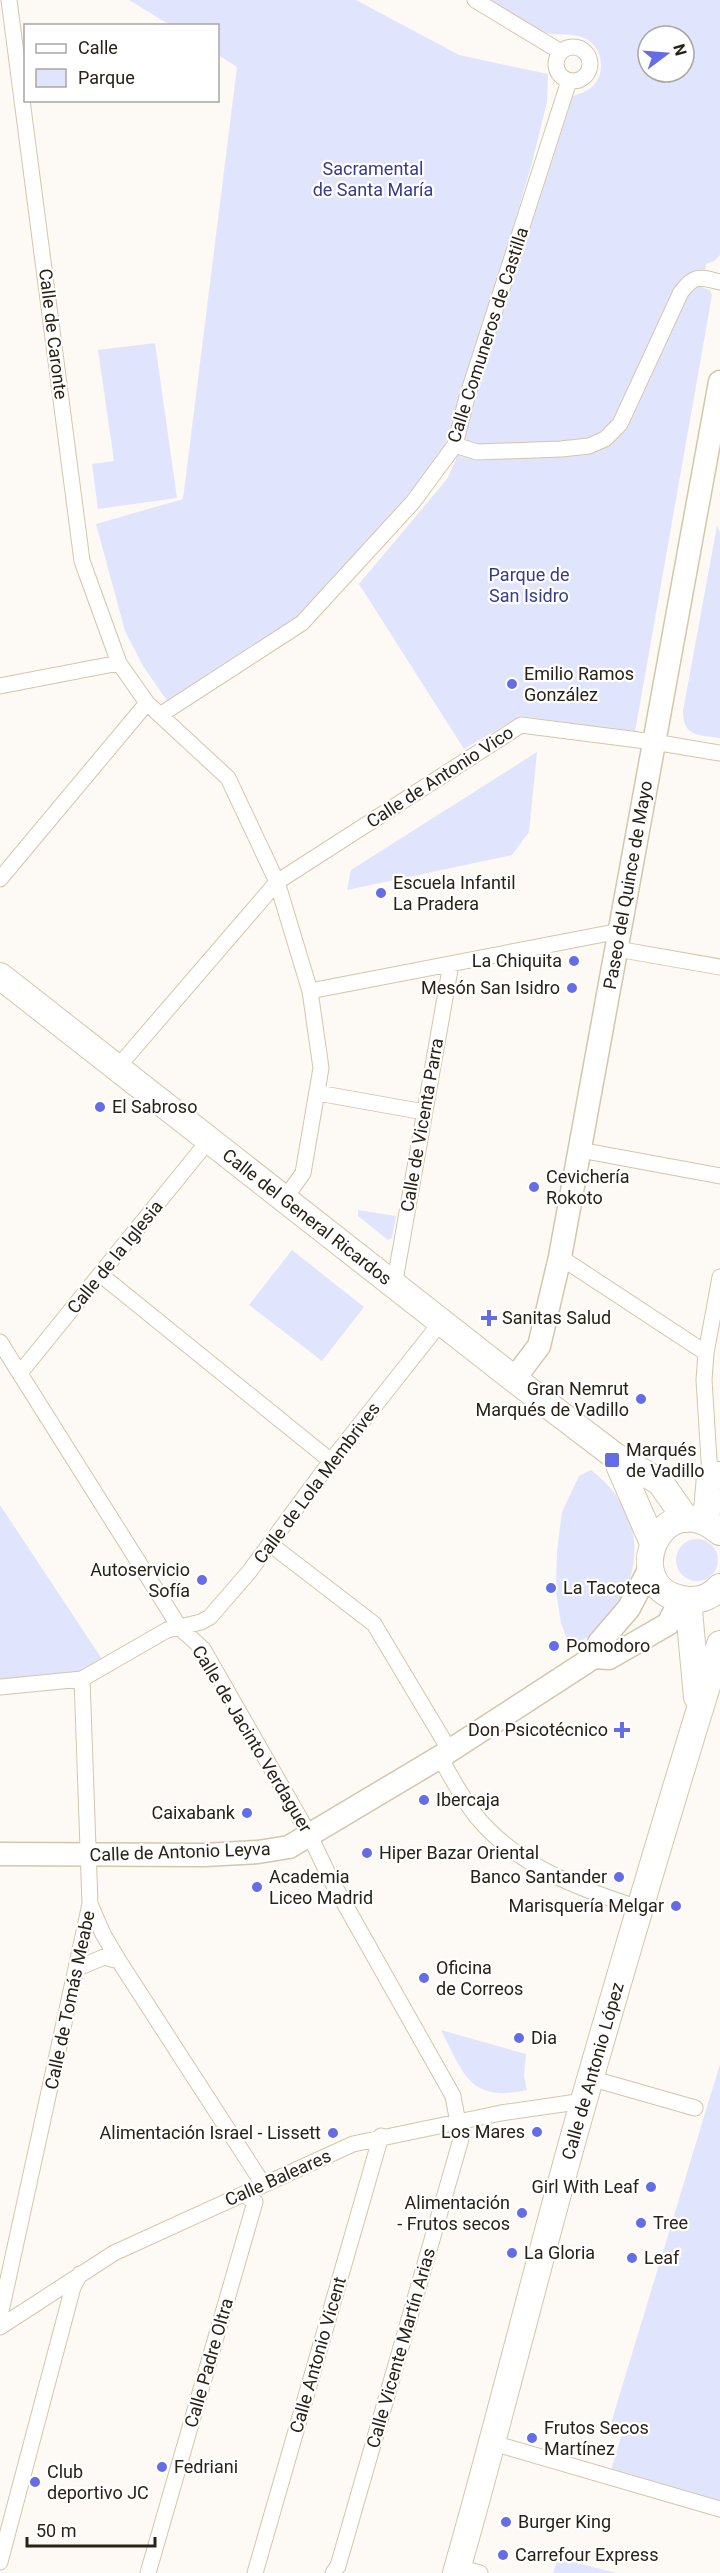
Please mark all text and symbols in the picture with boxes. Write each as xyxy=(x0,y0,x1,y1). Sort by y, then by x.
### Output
legend xyxy=(24,24,219,102)
north arrow xyxy=(636,24,696,84)
text: Calle xyxy=(78,37,118,58)
text: N xyxy=(669,42,691,58)
text: Parque xyxy=(78,67,135,88)
park label: Sacramental de Santa María xyxy=(313,158,433,200)
street label: Calle Comuneros de Castilla xyxy=(443,225,532,445)
street label: Calle de Caronte xyxy=(35,267,72,400)
park label: Parque de San Isidro xyxy=(489,564,569,606)
place label: Emilio Ramos González xyxy=(524,663,634,705)
marker: Emilio Ramos González xyxy=(505,677,519,691)
street label: Calle de Antonio Vico xyxy=(362,721,517,832)
street label: Paseo del Quince de Mayo xyxy=(599,779,656,991)
place label: Escuela Infantil La Pradera xyxy=(393,872,516,914)
marker: Escuela Infantil La Pradera xyxy=(374,886,388,900)
place label: La Chiquita xyxy=(472,950,562,971)
marker: La Chiquita xyxy=(567,954,581,968)
place label: Mesón San Isidro xyxy=(421,977,560,998)
marker: Mesón San Isidro xyxy=(565,981,579,995)
street label: Calle de Vicenta Parra xyxy=(396,1036,447,1213)
place label: El Sabroso xyxy=(112,1096,197,1117)
marker: El Sabroso xyxy=(93,1100,107,1114)
street label: Calle del General Ricardos xyxy=(219,1144,396,1289)
place label: Cevichería Rokoto xyxy=(546,1166,629,1208)
marker: Cevichería Rokoto xyxy=(527,1180,541,1194)
street label: Calle de la Iglesia xyxy=(63,1196,167,1317)
place label: Sanitas Salud xyxy=(502,1307,611,1328)
marker: Sanitas Salud xyxy=(480,1309,498,1327)
place label: Gran Nemrut Marqués de Vadillo xyxy=(476,1378,629,1420)
marker: Gran Nemrut Marqués de Vadillo xyxy=(634,1392,648,1406)
street label: Calle de Lola Membrives xyxy=(249,1398,384,1567)
place label: Marqués de Vadillo xyxy=(626,1439,705,1481)
marker: Marqués de Vadillo xyxy=(603,1451,621,1469)
place label: Autoservicio Sofía xyxy=(90,1559,190,1601)
marker: Autoservicio Sofía xyxy=(195,1573,209,1587)
place label: La Tacoteca xyxy=(563,1577,660,1598)
marker: La Tacoteca xyxy=(544,1581,558,1595)
place label: Pomodoro xyxy=(566,1635,650,1656)
marker: Pomodoro xyxy=(547,1639,561,1653)
street label: Calle de Jacinto Verdaguer xyxy=(188,1641,317,1836)
place label: Don Psicotécnico xyxy=(468,1719,608,1740)
marker: Don Psicotécnico xyxy=(613,1721,631,1739)
place label: Ibercaja xyxy=(436,1789,500,1810)
marker: Ibercaja xyxy=(417,1793,431,1807)
place label: Caixabank xyxy=(151,1802,236,1823)
marker: Caixabank xyxy=(240,1806,254,1820)
street label: Calle de Antonio Leyva xyxy=(89,1838,271,1865)
place label: Hiper Bazar Oriental xyxy=(379,1842,539,1863)
marker: Hiper Bazar Oriental xyxy=(360,1846,374,1860)
place label: Academia Liceo Madrid xyxy=(269,1866,373,1908)
place label: Banco Santander xyxy=(470,1866,607,1887)
marker: Banco Santander xyxy=(612,1870,626,1884)
marker: Academia Liceo Madrid xyxy=(250,1880,264,1894)
place label: Marisquería Melgar xyxy=(509,1895,664,1916)
marker: Marisquería Melgar xyxy=(669,1899,683,1913)
street label: Calle de Tomás Meabe xyxy=(40,1909,99,2091)
place label: Oficina de Correos xyxy=(436,1957,523,1999)
marker: Oficina de Correos xyxy=(417,1971,431,1985)
street label: Calle de Antonio López xyxy=(557,1980,628,2162)
place label: Dia xyxy=(531,2027,557,2048)
marker: Dia xyxy=(512,2031,526,2045)
place label: Los Mares xyxy=(441,2121,525,2142)
place label: Alimentación Israel - Lissett xyxy=(100,2122,321,2143)
marker: Los Mares xyxy=(530,2125,544,2139)
marker: Alimentación Israel - Lissett xyxy=(326,2126,340,2140)
street label: Calle Baleares xyxy=(222,2145,334,2210)
place label: Girl With Leaf xyxy=(532,2176,640,2197)
marker: Girl With Leaf xyxy=(644,2180,658,2194)
place label: Alimentación - Frutos secos xyxy=(397,2192,510,2234)
marker: Alimentación - Frutos secos xyxy=(515,2206,529,2220)
place label: Tree xyxy=(653,2212,688,2233)
marker: Tree xyxy=(634,2216,648,2230)
place label: La Gloria xyxy=(524,2242,595,2263)
street label: Calle Vicente Martín Arias xyxy=(362,2245,439,2450)
marker: La Gloria xyxy=(505,2246,519,2260)
place label: Leaf xyxy=(644,2247,680,2268)
marker: Leaf xyxy=(625,2251,639,2265)
street label: Calle Antonio Vicent xyxy=(285,2274,350,2435)
street label: Calle Padre Oltra xyxy=(180,2296,237,2430)
place label: Frutos Secos Martínez xyxy=(544,2417,649,2459)
marker: Frutos Secos Martínez xyxy=(525,2431,539,2445)
place label: Fedriani xyxy=(174,2456,238,2477)
marker: Fedriani xyxy=(155,2460,169,2474)
place label: Club deportivo JC xyxy=(47,2461,149,2503)
marker: Club deportivo JC xyxy=(28,2475,42,2489)
scale bar xyxy=(27,2510,154,2548)
place label: Burger King xyxy=(518,2511,611,2532)
marker: Burger King xyxy=(499,2515,513,2529)
text: 50 m xyxy=(36,2520,76,2541)
place label: Carrefour Express xyxy=(515,2544,658,2565)
marker: Carrefour Express xyxy=(496,2548,510,2562)

